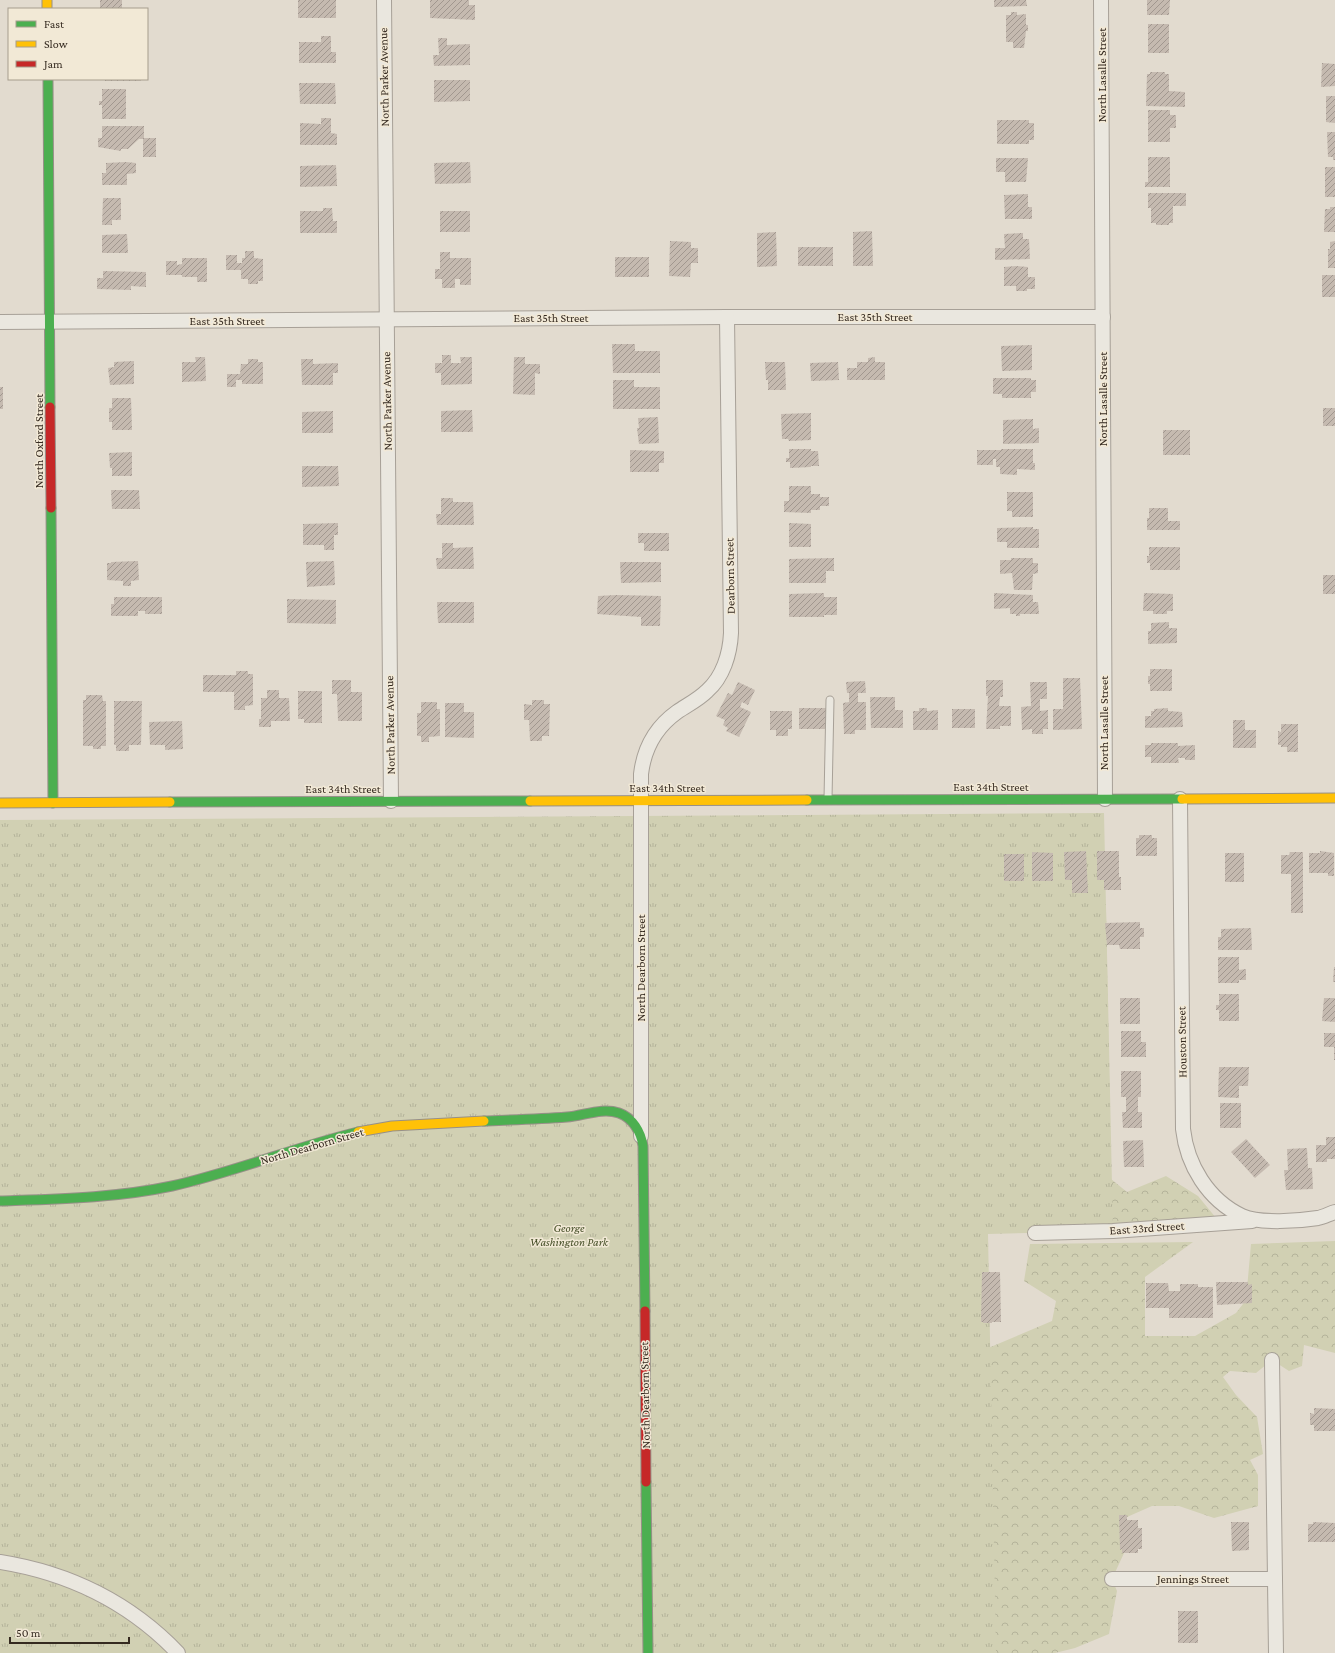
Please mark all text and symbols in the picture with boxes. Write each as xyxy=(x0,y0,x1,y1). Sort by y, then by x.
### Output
legend xyxy=(8,8,148,80)
text: Fast xyxy=(44,17,65,31)
street label: North Parker Avenue xyxy=(376,27,392,127)
street label: North Lasalle Street xyxy=(1095,27,1109,122)
text: Slow xyxy=(44,37,68,51)
text: Jam xyxy=(43,57,63,71)
street label: East 35th Street xyxy=(837,310,914,324)
street label: East 35th Street xyxy=(513,311,590,325)
street label: East 35th Street xyxy=(189,314,266,328)
street label: North Parker Avenue xyxy=(379,351,395,451)
street label: North Lasalle Street xyxy=(1096,351,1110,446)
street label: North Oxford Street xyxy=(32,393,46,488)
street label: Dearborn Street xyxy=(722,537,738,614)
street label: North Parker Avenue xyxy=(382,675,398,775)
street label: North Lasalle Street xyxy=(1097,675,1111,770)
street label: East 34th Street xyxy=(953,780,1030,794)
street label: East 34th Street xyxy=(629,781,706,795)
street label: East 34th Street xyxy=(305,782,382,796)
street label: North Dearborn Street xyxy=(634,914,648,1021)
street label: Houston Street xyxy=(1174,1005,1190,1078)
street label: North Dearborn Street xyxy=(259,1124,366,1167)
street label: East 33rd Street xyxy=(1109,1218,1186,1238)
park label: George Washington Park xyxy=(530,1221,609,1249)
street label: North Dearborn Street xyxy=(637,1340,653,1449)
street label: Jennings Street xyxy=(1156,1572,1230,1586)
scale bar xyxy=(10,1619,129,1645)
text: 50 m xyxy=(16,1626,41,1640)

